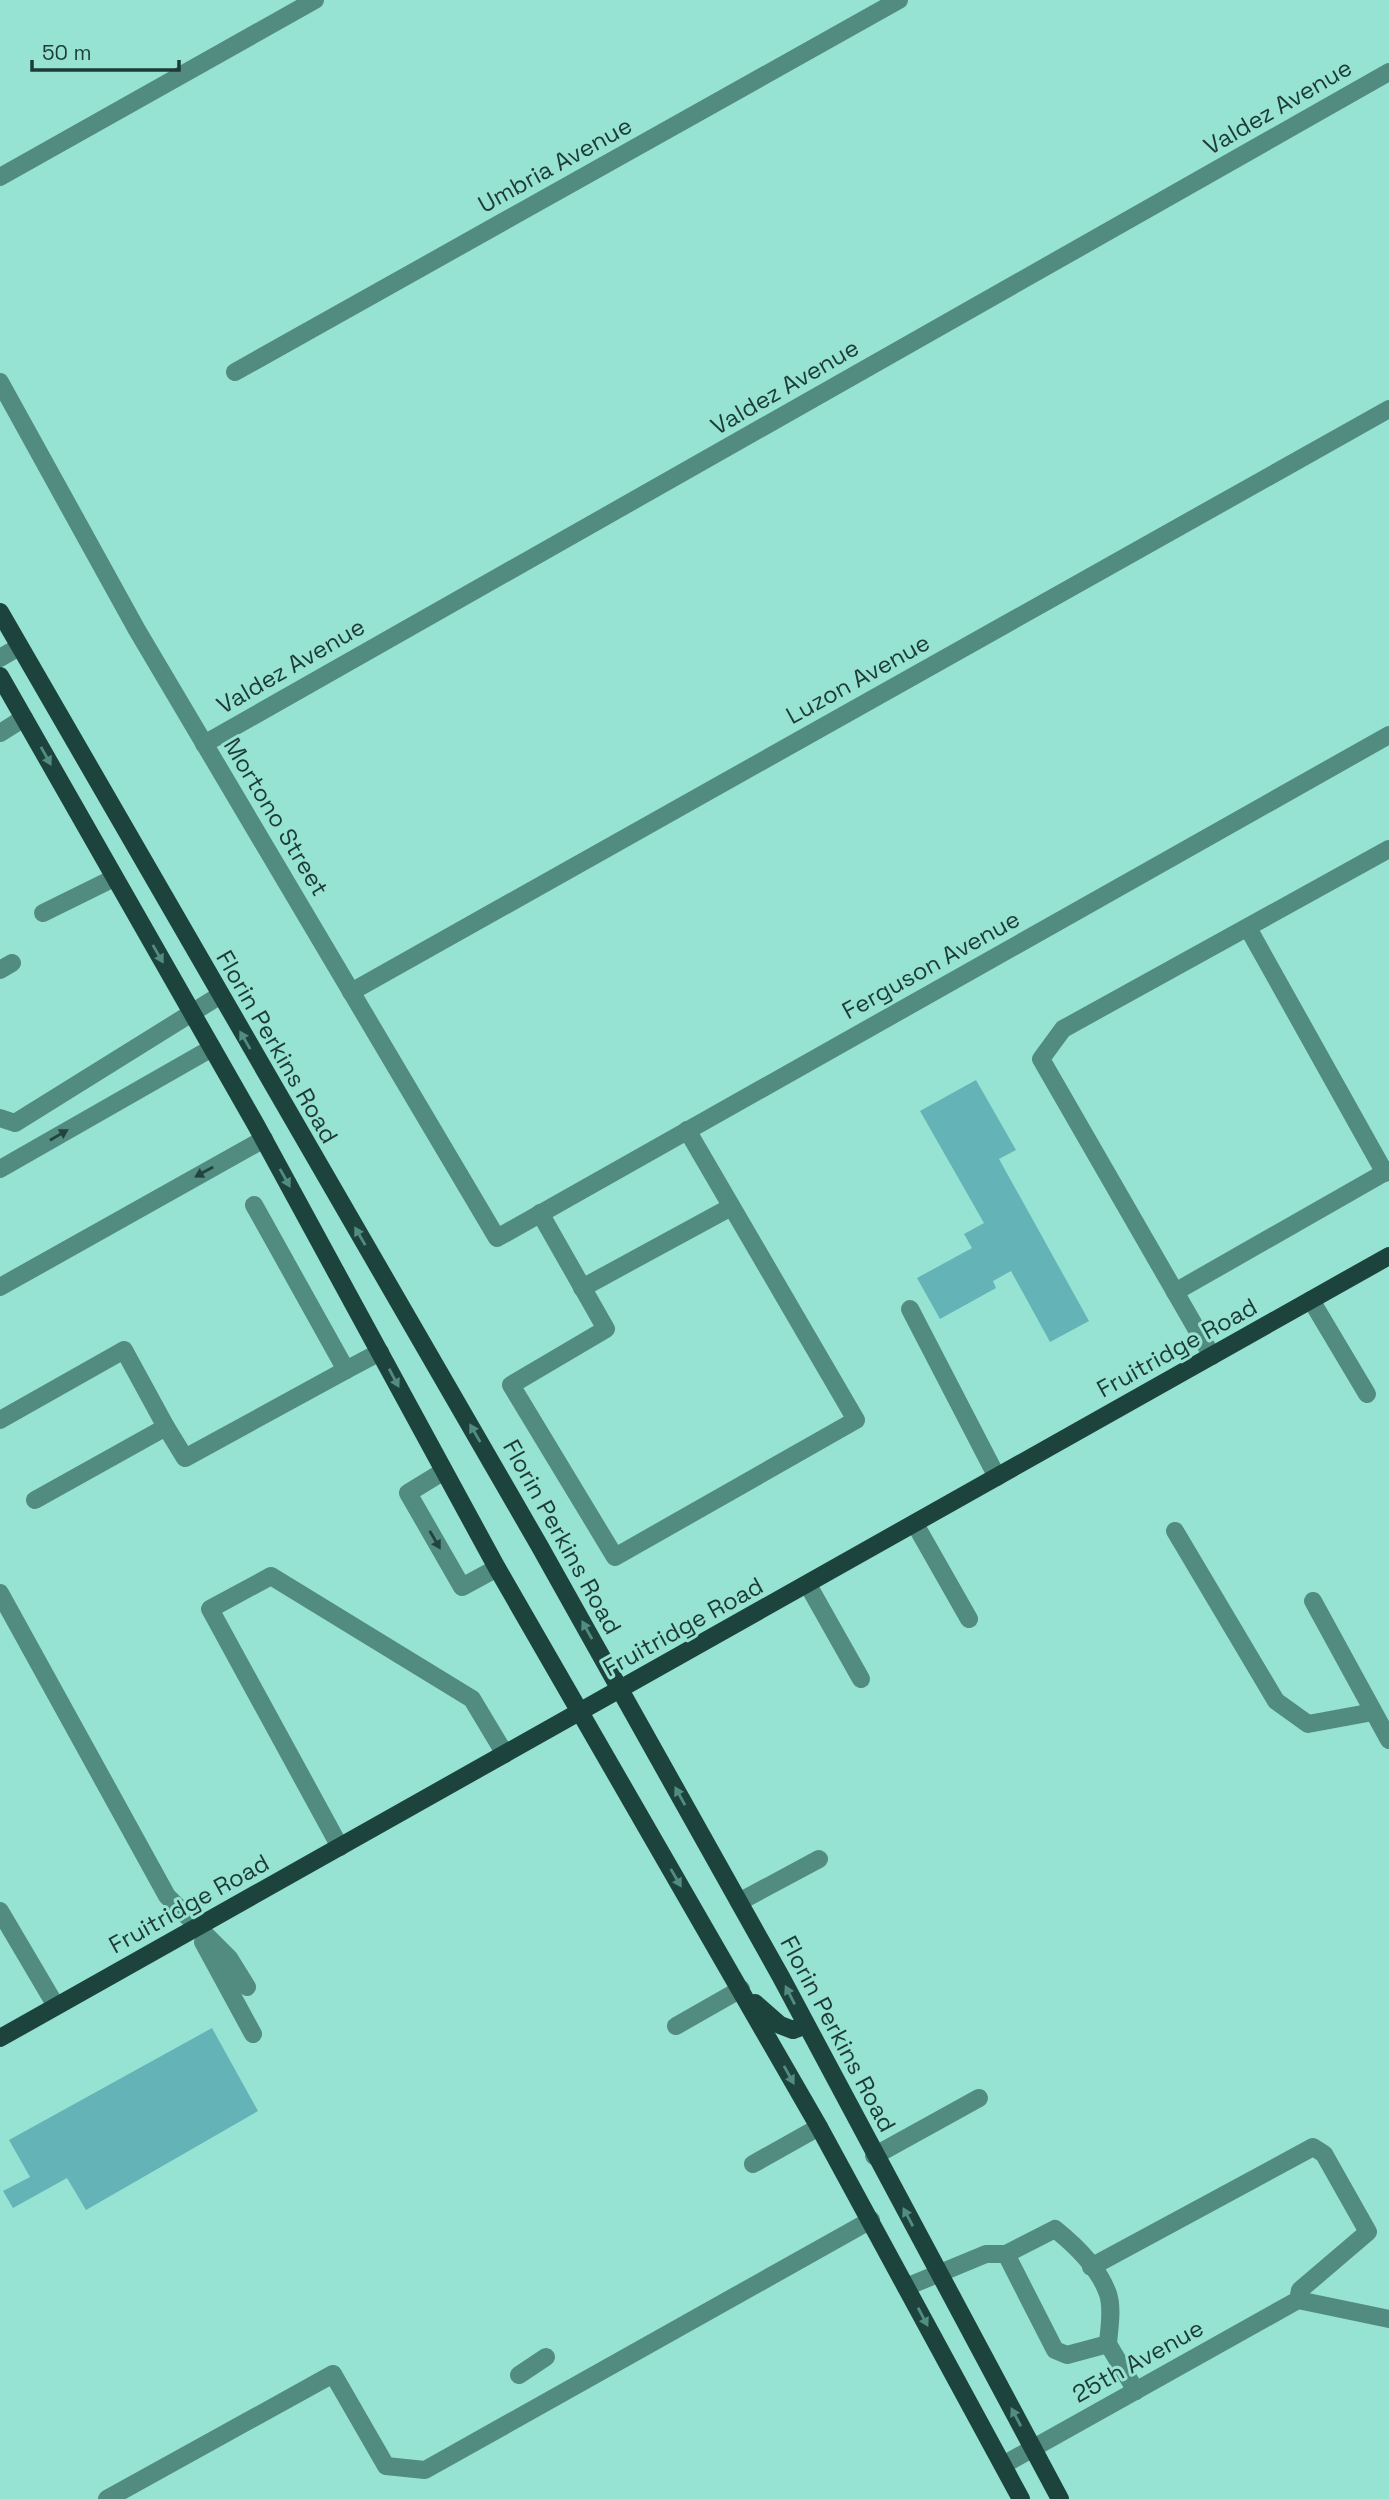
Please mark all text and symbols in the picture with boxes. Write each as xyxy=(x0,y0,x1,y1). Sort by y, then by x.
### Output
scale bar xyxy=(32,28,178,72)
text: 50 m xyxy=(42,39,92,66)
street label: Valdez Avenue xyxy=(1198,52,1357,161)
street label: Umbria Avenue xyxy=(472,109,637,220)
street label: Valdez Avenue xyxy=(705,332,864,441)
street label: Valdez Avenue xyxy=(211,611,370,720)
street label: Luzon Avenue xyxy=(780,626,935,731)
street label: Mortono Street xyxy=(217,732,336,902)
one-way arrow xyxy=(40,747,52,766)
street label: Ferguson Avenue xyxy=(836,903,1025,1026)
one-way arrow xyxy=(152,945,164,964)
street label: Florin Perkins Road xyxy=(210,945,345,1149)
one-way arrow xyxy=(239,1030,251,1050)
one-way arrow xyxy=(50,1129,69,1141)
one-way arrow xyxy=(195,1166,214,1178)
one-way arrow xyxy=(279,1169,291,1188)
one-way arrow xyxy=(354,1227,366,1246)
street label: Fruitridge Road xyxy=(1091,1291,1262,1404)
one-way arrow xyxy=(388,1368,400,1388)
one-way arrow xyxy=(469,1423,481,1442)
street label: Florin Perkins Road xyxy=(496,1434,629,1640)
one-way arrow xyxy=(429,1531,441,1550)
street label: Fruitridge Road xyxy=(597,1570,768,1683)
one-way arrow xyxy=(581,1621,593,1640)
one-way arrow xyxy=(674,1786,686,1805)
street label: Fruitridge Road xyxy=(103,1847,274,1960)
one-way arrow xyxy=(670,1868,682,1887)
street label: Florin Perkins Road xyxy=(774,1930,903,2137)
one-way arrow xyxy=(784,1985,795,2005)
one-way arrow xyxy=(783,2065,795,2084)
one-way arrow xyxy=(902,2207,914,2227)
one-way arrow xyxy=(917,2307,929,2327)
street label: 25th Avenue xyxy=(1067,2312,1209,2409)
one-way arrow xyxy=(1010,2408,1022,2427)

